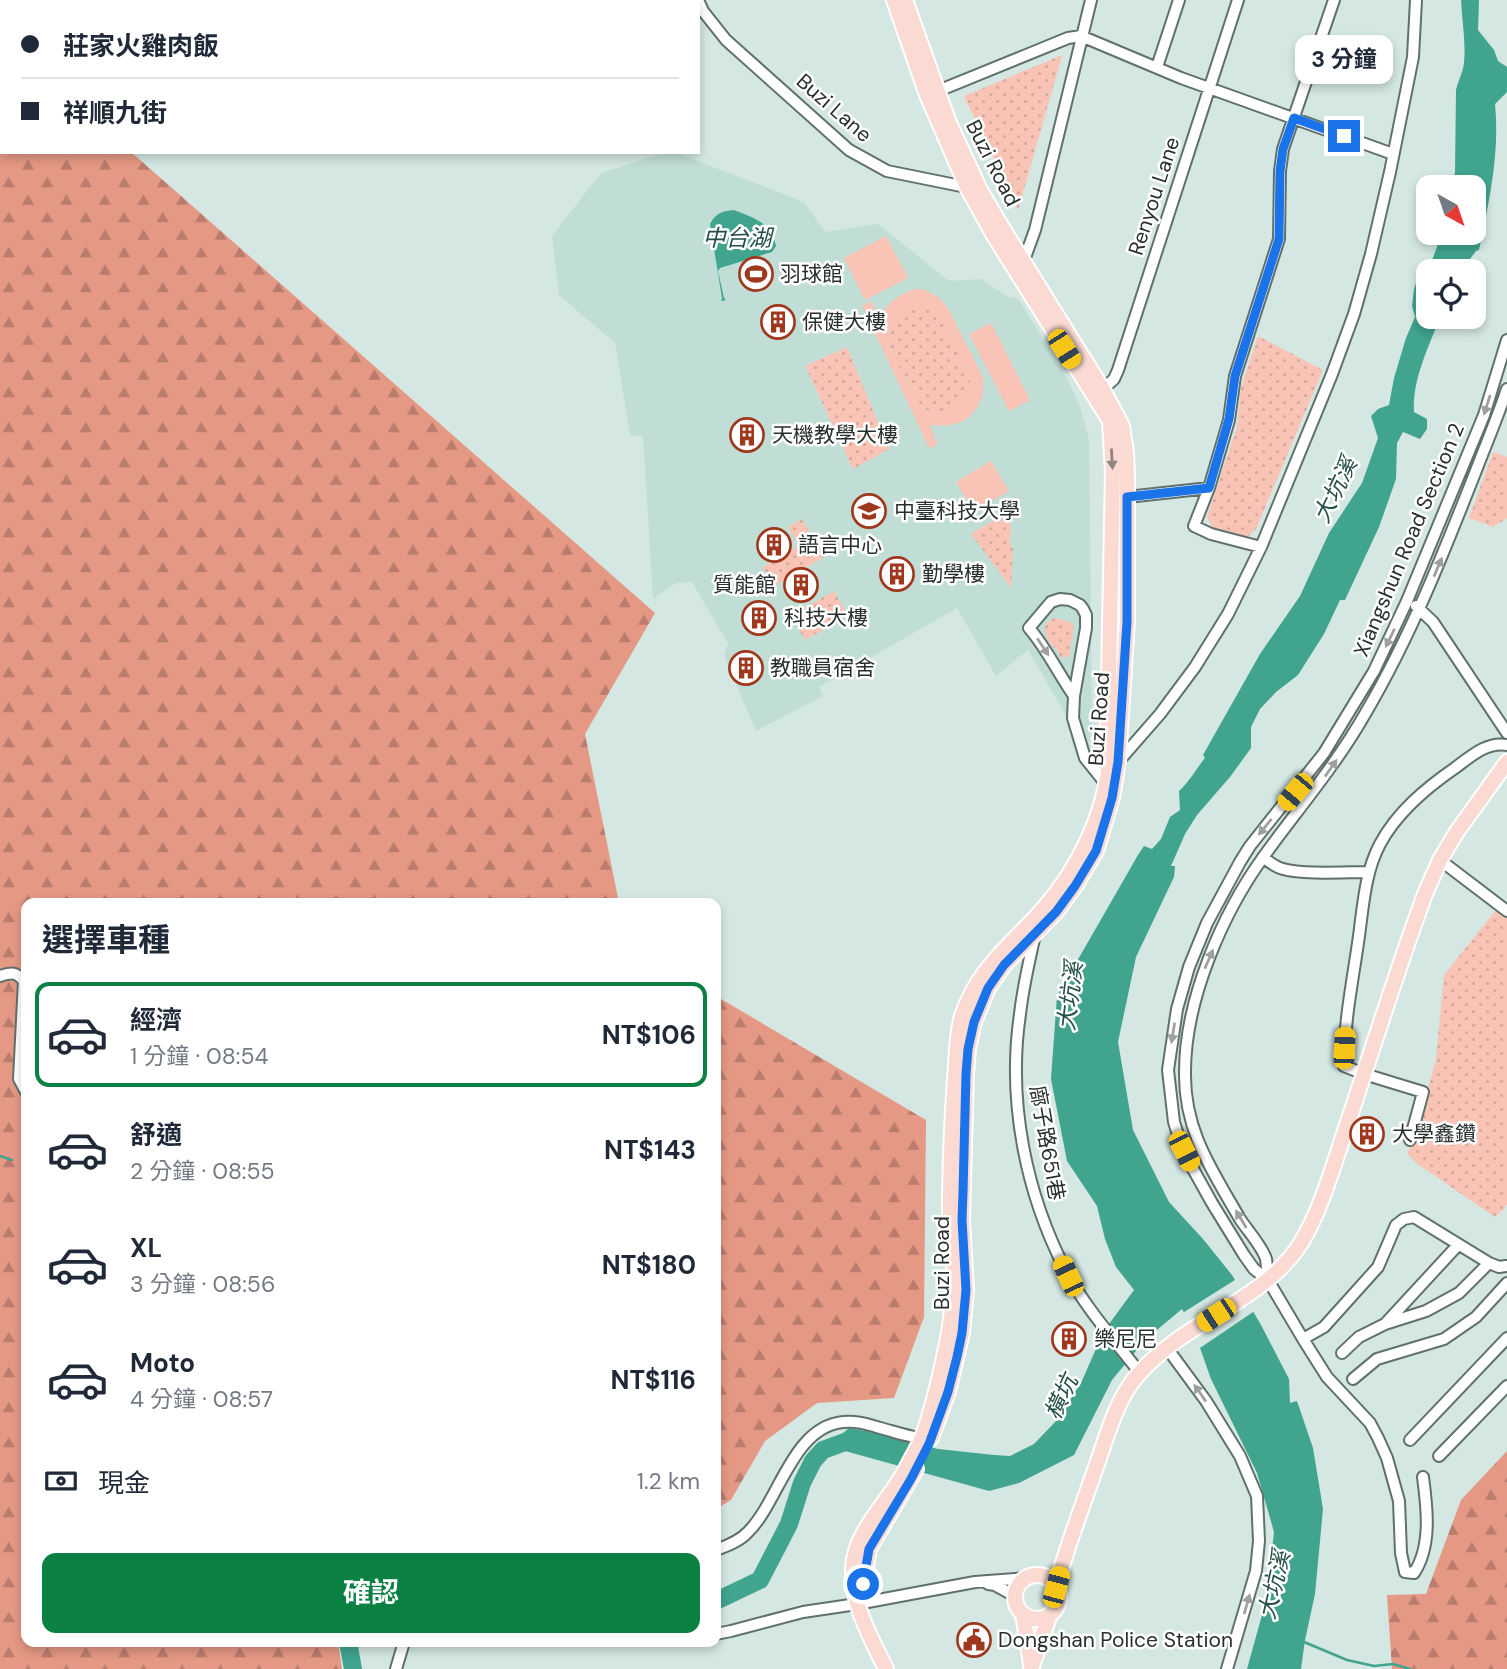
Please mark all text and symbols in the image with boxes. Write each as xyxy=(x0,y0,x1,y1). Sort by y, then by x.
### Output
text: 莊家火雞肉飯 xyxy=(63,29,219,63)
callout: 3 分鐘 xyxy=(1295,34,1393,83)
text: 3 分鐘 xyxy=(1311,44,1377,74)
street label: Buzi Lane xyxy=(790,67,878,149)
text: 祥順九街 xyxy=(63,96,167,130)
street label: Buzi Road xyxy=(959,115,1027,211)
route end xyxy=(1328,120,1360,152)
street label: Renyou Lane xyxy=(1122,133,1186,259)
north arrow xyxy=(1416,175,1486,245)
map controls xyxy=(1416,175,1486,329)
water label: 中台湖 xyxy=(703,223,775,253)
sports icon: 羽球館 xyxy=(737,255,775,293)
button: locate xyxy=(1416,259,1486,329)
place label: 羽球館 xyxy=(780,260,843,288)
building icon: 保健大樓 xyxy=(759,303,797,341)
place label: 保健大樓 xyxy=(802,308,886,336)
car xyxy=(1044,326,1085,372)
one-way arrow xyxy=(1481,395,1491,416)
building icon: 天機教學大樓 xyxy=(728,416,766,454)
street label: Xiangshun Road Section 2 xyxy=(1347,419,1471,661)
place label: 天機教學大樓 xyxy=(772,421,898,449)
one-way arrow xyxy=(1107,449,1118,471)
water label: 大坑溪 xyxy=(1306,450,1365,528)
school or university icon: 中臺科技大學 xyxy=(850,492,888,530)
place label: 中臺科技大學 xyxy=(894,497,1020,525)
building icon: 語言中心 xyxy=(755,526,793,564)
place label: 語言中心 xyxy=(798,531,882,559)
building icon: 勤學樓 xyxy=(878,555,916,593)
one-way arrow xyxy=(1433,557,1444,578)
place label: 勤學樓 xyxy=(922,560,985,588)
building icon: 質能館 xyxy=(782,566,820,604)
place label: 質能館 xyxy=(713,571,776,599)
building icon: 科技大樓 xyxy=(740,599,778,637)
place label: 科技大樓 xyxy=(784,604,868,632)
one-way arrow xyxy=(1384,628,1395,648)
one-way arrow xyxy=(1036,638,1050,656)
building icon: 教職員宿舍 xyxy=(727,649,765,687)
place label: 教職員宿舍 xyxy=(770,654,875,682)
street label: Buzi Road xyxy=(1082,671,1116,767)
one-way arrow xyxy=(1324,759,1338,777)
car xyxy=(1274,769,1317,815)
one-way arrow xyxy=(1258,818,1273,836)
text: 選擇車種 xyxy=(42,919,170,961)
one-way arrow xyxy=(1203,949,1215,969)
water label: 大坑溪 xyxy=(1051,957,1089,1032)
icon: car xyxy=(46,1003,109,1066)
text: 經濟 xyxy=(130,1003,182,1037)
text: NT$106 xyxy=(602,1018,696,1052)
one-way arrow xyxy=(1167,1022,1178,1044)
car xyxy=(1333,1026,1356,1070)
text: 1 分鐘 · 08:54 xyxy=(130,1041,268,1071)
street label: 廍子路651巷 xyxy=(1023,1083,1071,1203)
building icon: 大學鑫鑽 xyxy=(1348,1115,1386,1153)
icon: car xyxy=(46,1118,109,1181)
text: 舒適 xyxy=(130,1118,182,1152)
place label: 大學鑫鑽 xyxy=(1392,1120,1476,1148)
car xyxy=(1166,1128,1203,1174)
text: NT$143 xyxy=(604,1133,696,1167)
text: 2 分鐘 · 08:55 xyxy=(130,1156,275,1186)
one-way arrow xyxy=(1234,1210,1247,1229)
street label: Buzi Road xyxy=(928,1216,956,1310)
text: XL xyxy=(130,1231,162,1265)
icon: car xyxy=(46,1233,109,1296)
text: NT$180 xyxy=(602,1248,696,1282)
car xyxy=(1050,1253,1087,1299)
text: 3 分鐘 · 08:56 xyxy=(130,1269,275,1299)
car xyxy=(1193,1295,1240,1335)
building icon: 樂尼尼 xyxy=(1050,1320,1088,1358)
place label: 樂尼尼 xyxy=(1094,1325,1157,1353)
text: Moto xyxy=(130,1346,195,1380)
icon: car xyxy=(46,1348,109,1411)
text: NT$116 xyxy=(611,1363,696,1397)
water label: 橫坑 xyxy=(1038,1367,1086,1424)
text: 4 分鐘 · 08:57 xyxy=(130,1384,273,1414)
one-way arrow xyxy=(1193,1384,1207,1402)
icon: cash xyxy=(42,1462,80,1500)
text: 現金 xyxy=(98,1466,150,1500)
text: 1.2 km xyxy=(637,1466,700,1496)
water label: 大坑溪 xyxy=(1252,1545,1297,1622)
button: 確認 xyxy=(42,1553,700,1633)
car xyxy=(1041,1564,1072,1610)
route start xyxy=(847,1568,879,1600)
one-way arrow xyxy=(1242,1593,1253,1615)
public building icon: Dongshan Police Station xyxy=(955,1621,993,1659)
place label: Dongshan Police Station xyxy=(998,1626,1233,1654)

